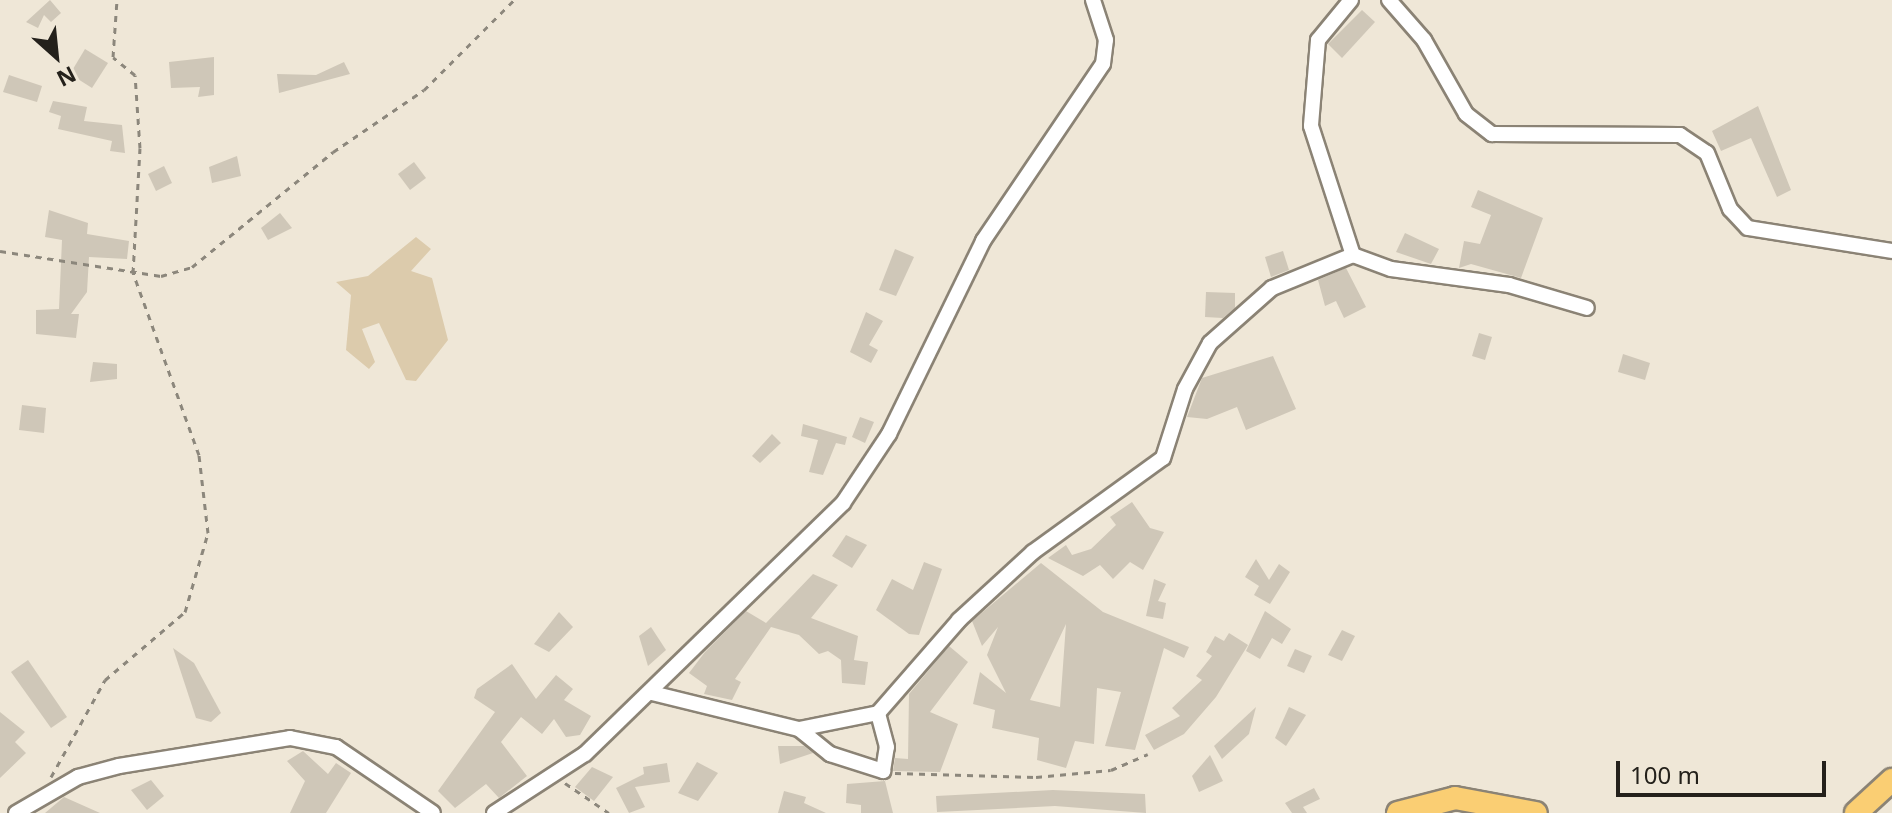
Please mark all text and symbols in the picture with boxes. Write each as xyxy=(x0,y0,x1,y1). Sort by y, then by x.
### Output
north arrow xyxy=(16,16,96,96)
text: N xyxy=(52,60,82,95)
scale bar xyxy=(1620,745,1830,795)
text: 100 m xyxy=(1630,758,1700,791)

